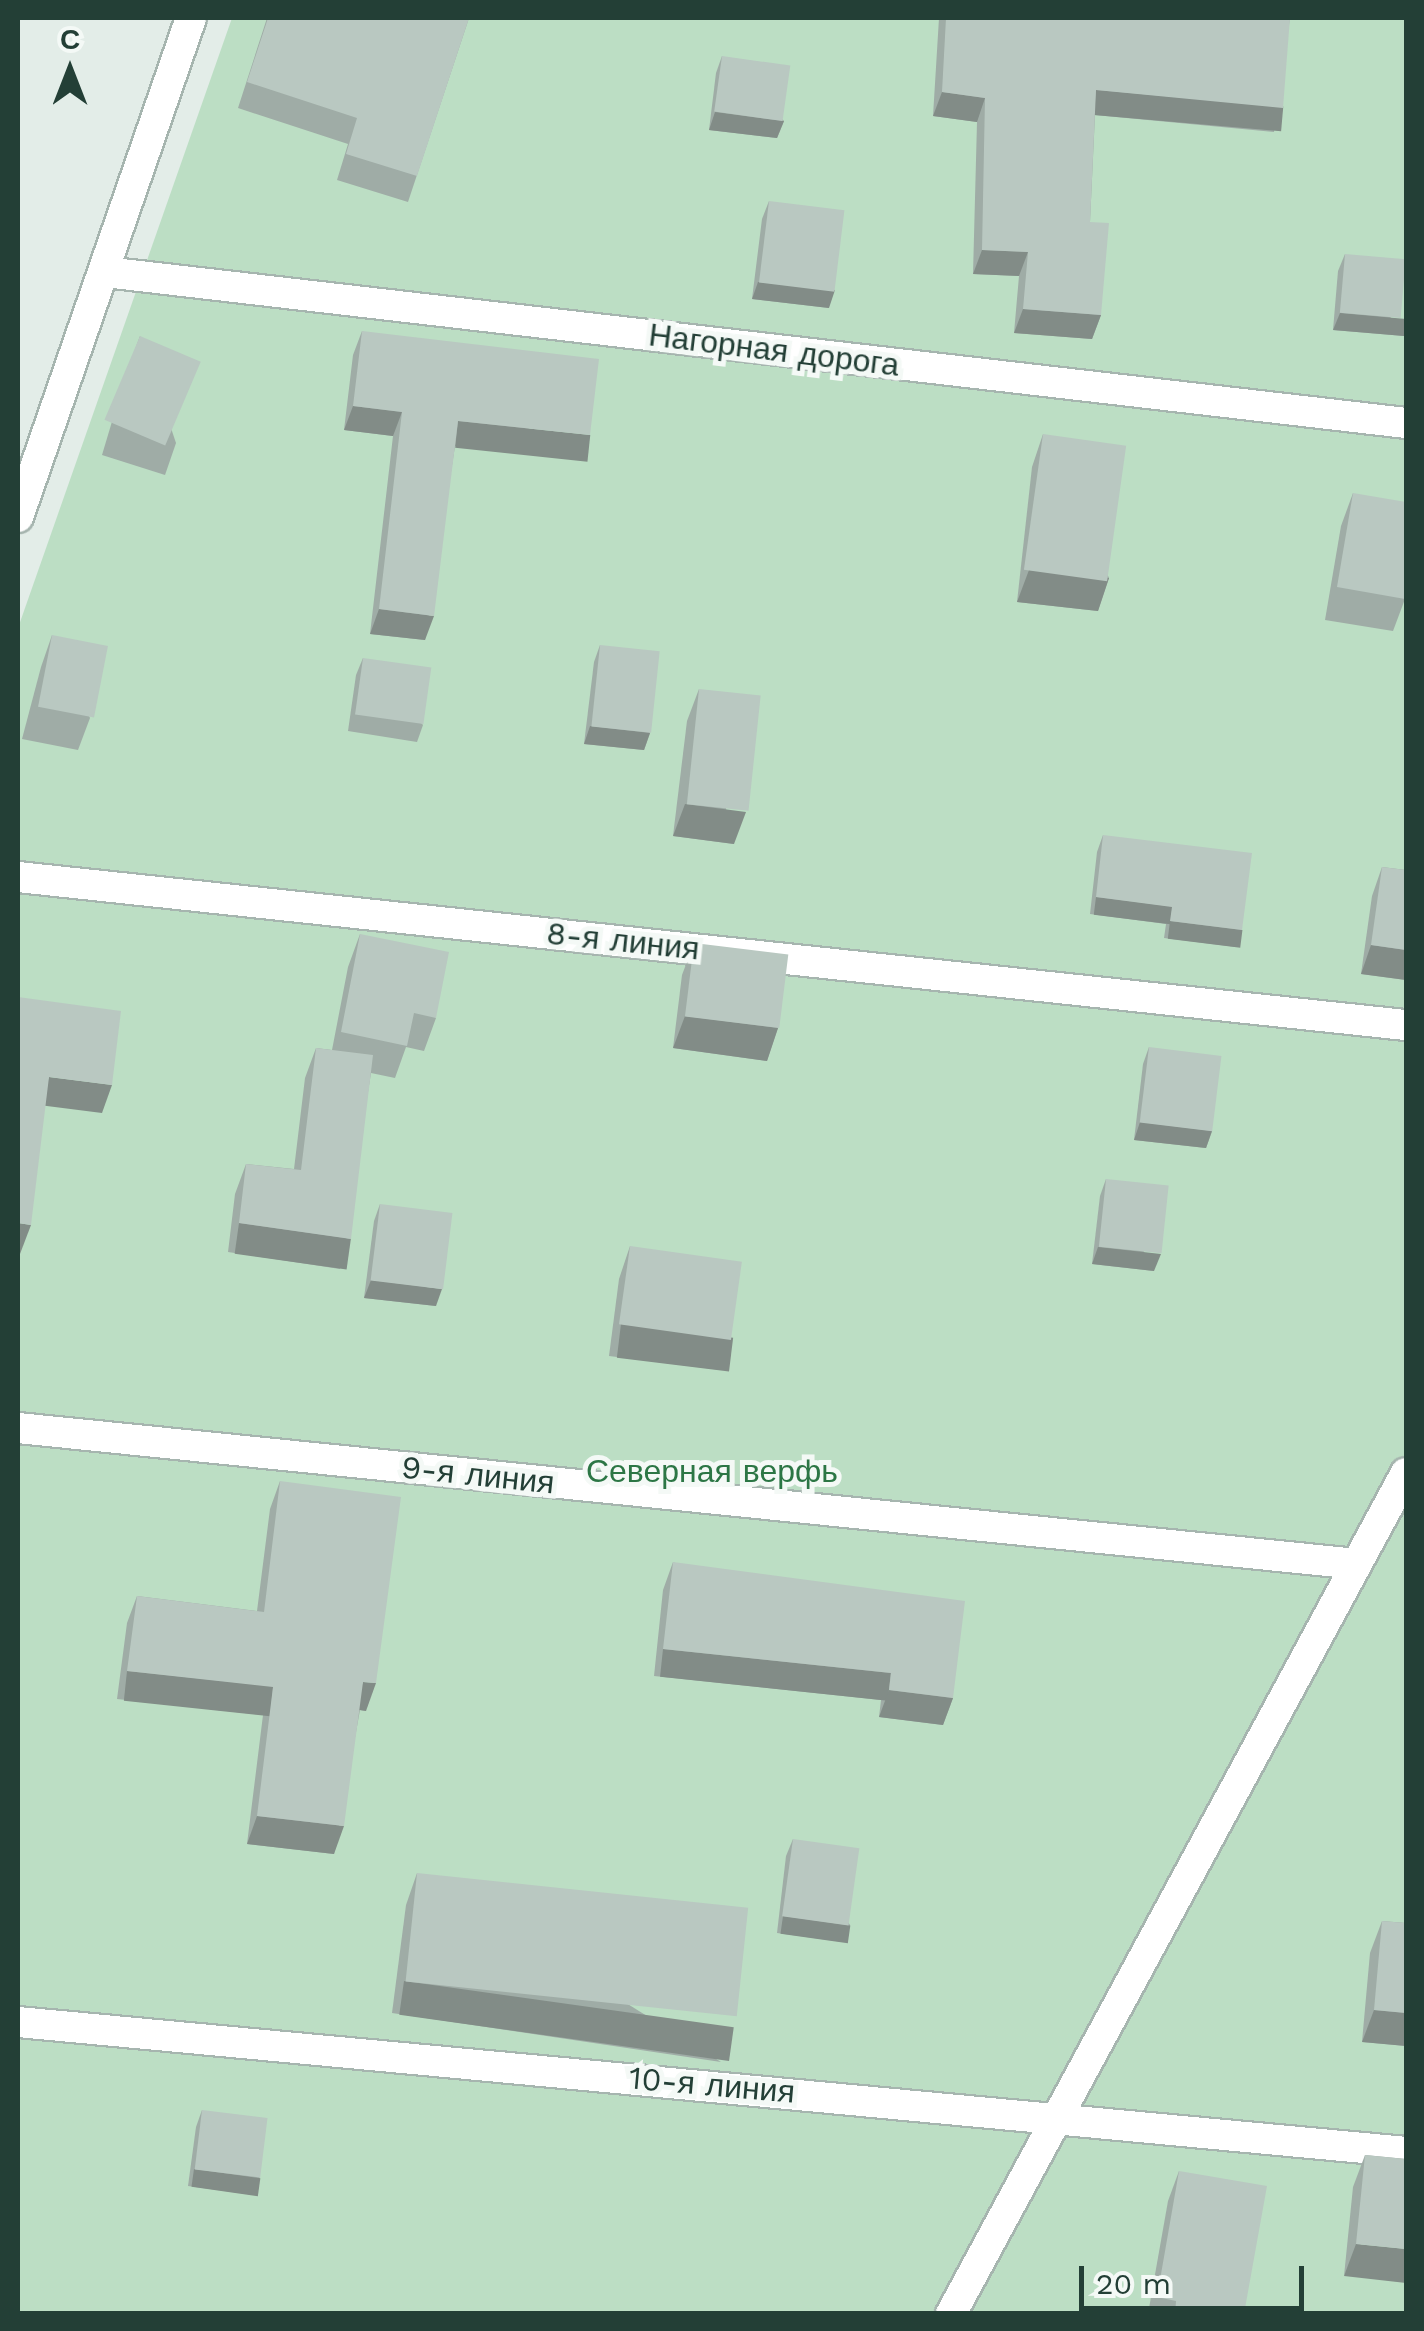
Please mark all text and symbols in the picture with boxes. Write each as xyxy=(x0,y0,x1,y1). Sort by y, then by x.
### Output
north arrow xyxy=(20,20,120,120)
text: С xyxy=(60,23,80,56)
street label: Нагорная дорога xyxy=(647,316,901,384)
street label: 8-я линия xyxy=(545,914,701,968)
street label: 9-я линия xyxy=(400,1448,556,1502)
park label: Северная верфь xyxy=(586,1452,838,1490)
street label: 10-я линия xyxy=(627,2059,797,2111)
scale bar xyxy=(1084,2246,1309,2308)
text: 20 m xyxy=(1096,2266,1171,2301)

